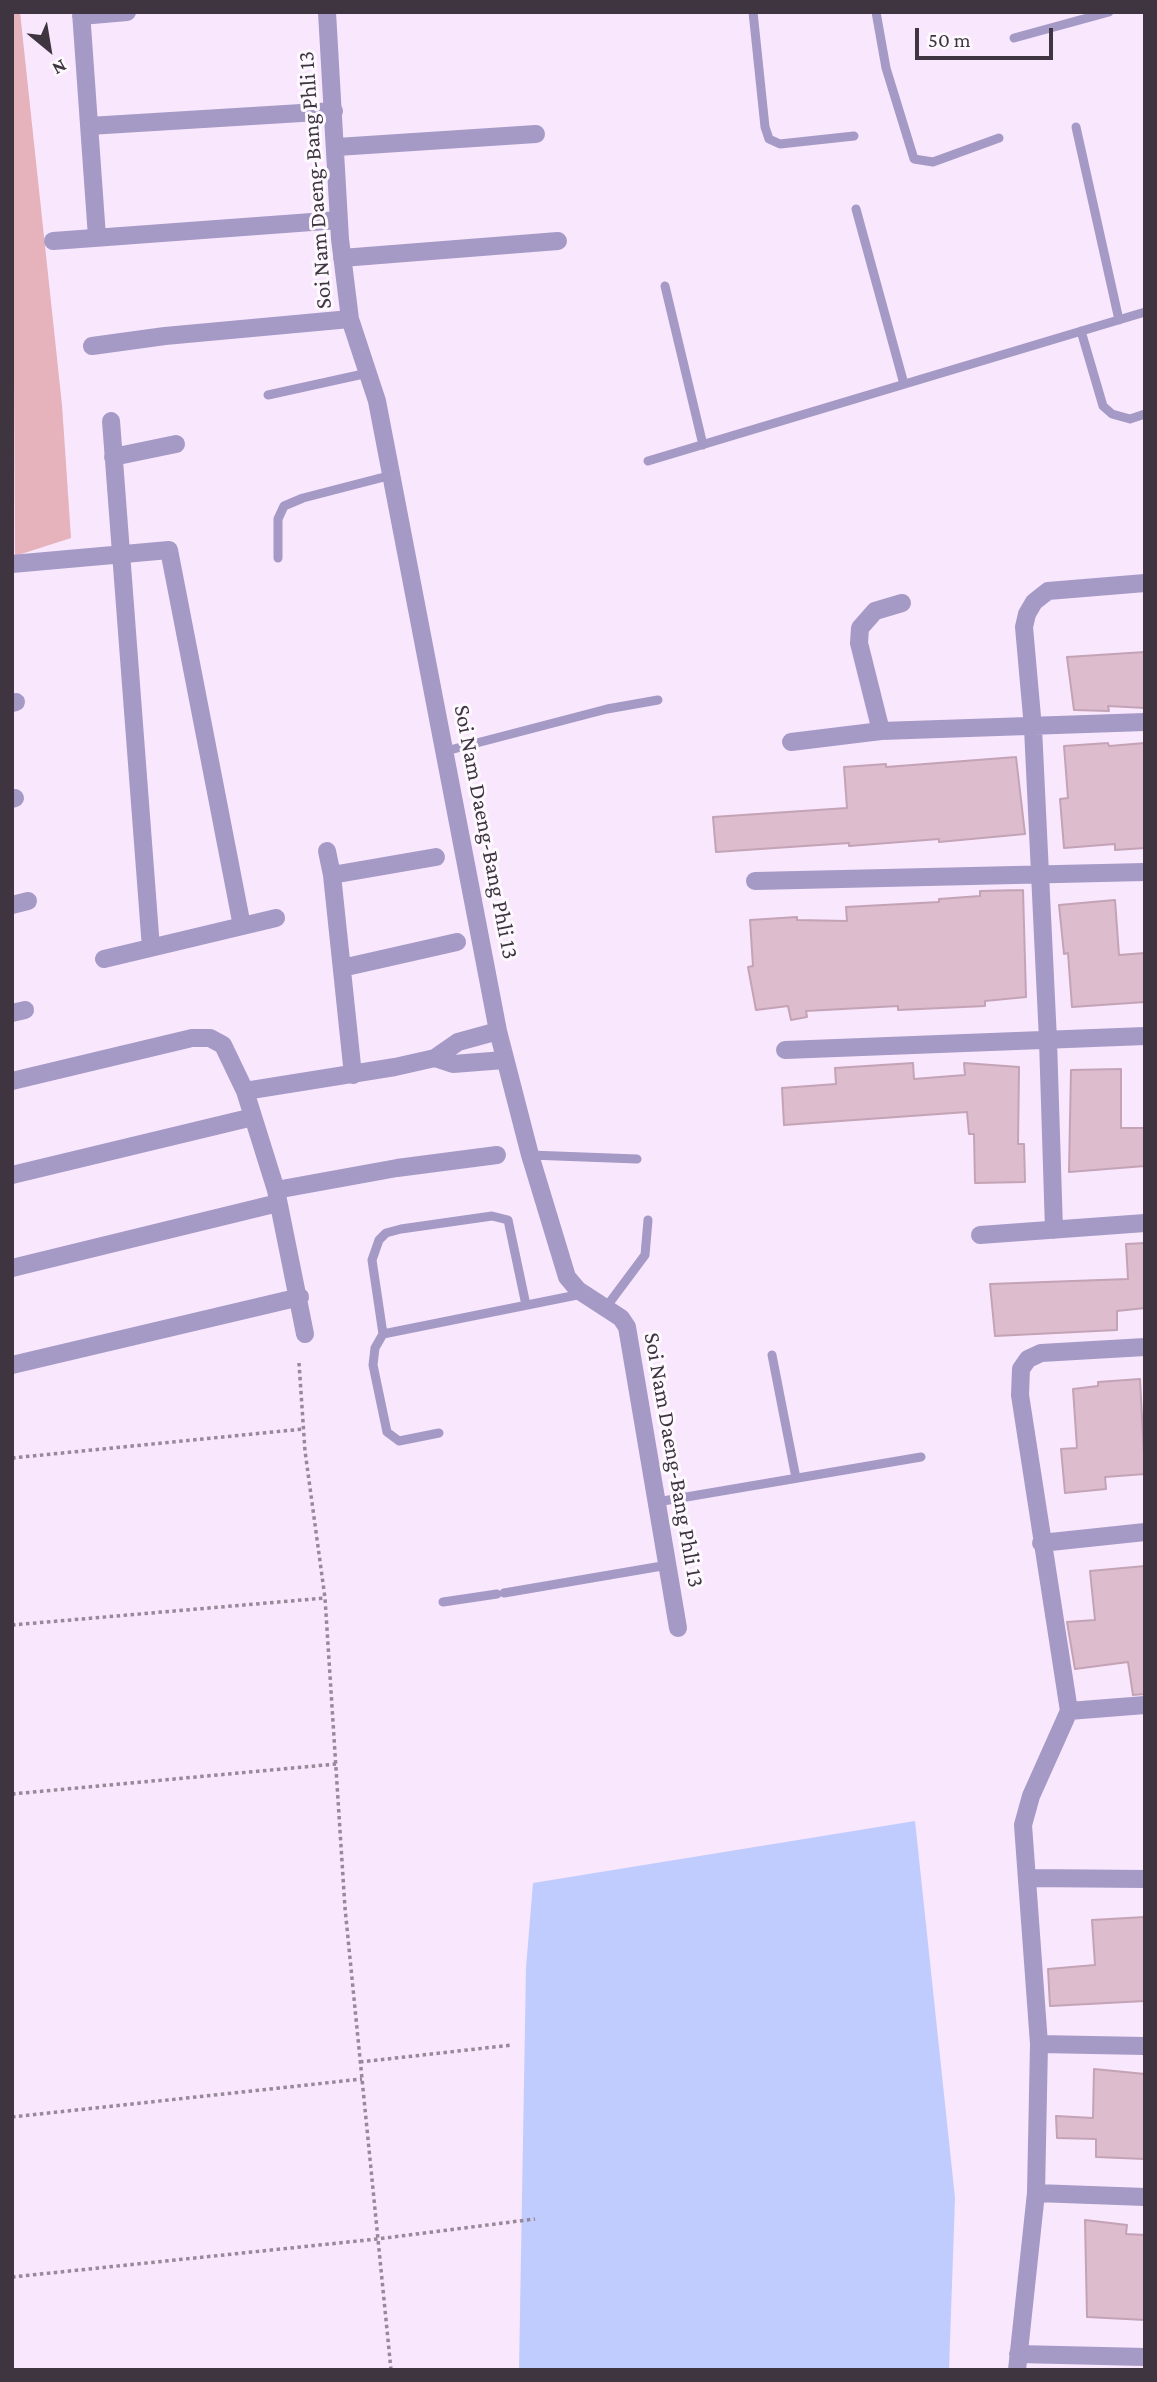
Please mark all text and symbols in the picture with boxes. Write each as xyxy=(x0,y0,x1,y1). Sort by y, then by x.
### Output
north arrow xyxy=(14,14,84,84)
scale bar xyxy=(919,14,1057,58)
text: 50 m xyxy=(928,28,971,52)
street label: Soi Nam Daeng-Bang Phli 13 xyxy=(292,50,338,310)
text: N xyxy=(49,55,71,80)
street label: Soi Nam Daeng-Bang Phli 13 xyxy=(448,702,524,962)
street label: Soi Nam Daeng-Bang Phli 13 xyxy=(638,1330,710,1590)

